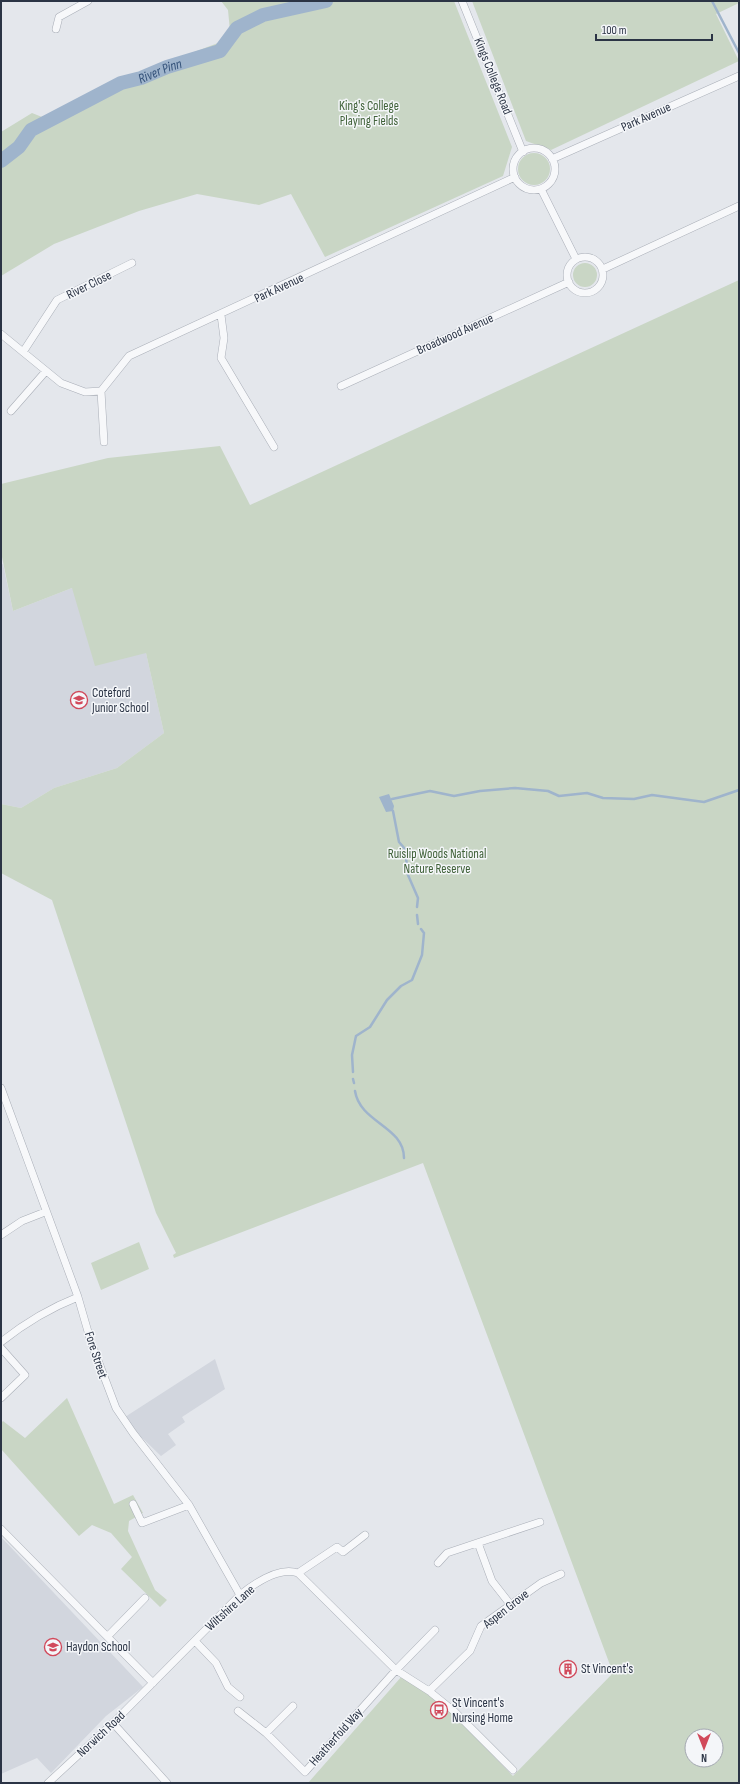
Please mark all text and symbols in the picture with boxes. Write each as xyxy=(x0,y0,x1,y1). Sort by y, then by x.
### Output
scale bar xyxy=(596,16,712,42)
text: 100 m xyxy=(602,23,627,38)
street label: Kings College Road xyxy=(470,35,516,117)
water label: River Pinn xyxy=(135,55,184,87)
park label: King's College Playing Fields xyxy=(339,98,399,129)
street label: Park Avenue xyxy=(619,99,673,135)
street label: River Close xyxy=(64,267,114,303)
street label: Park Avenue xyxy=(252,270,306,306)
street label: Broadwood Avenue xyxy=(414,310,496,358)
place label: Coteford Junior School xyxy=(91,685,149,716)
school or university icon: Coteford Junior School xyxy=(69,690,89,710)
park label: Ruislip Woods National Nature Reserve xyxy=(388,846,486,877)
street label: Fore Street xyxy=(81,1330,111,1381)
street label: Wiltshire Lane xyxy=(202,1582,258,1634)
street label: Aspen Grove xyxy=(479,1586,532,1633)
school or university icon: Haydon School xyxy=(43,1637,63,1657)
place label: Haydon School xyxy=(66,1639,130,1655)
building icon: St Vincent's xyxy=(558,1659,578,1679)
place label: St Vincent's xyxy=(581,1661,633,1677)
place label: St Vincent's Nursing Home xyxy=(452,1695,513,1726)
bus stop icon: St Vincent's Nursing Home xyxy=(429,1700,449,1720)
street label: Heatherfold Way xyxy=(306,1705,366,1769)
street label: Norwich Road xyxy=(74,1708,128,1760)
north arrow xyxy=(684,1728,724,1768)
text: N xyxy=(701,1751,707,1764)

